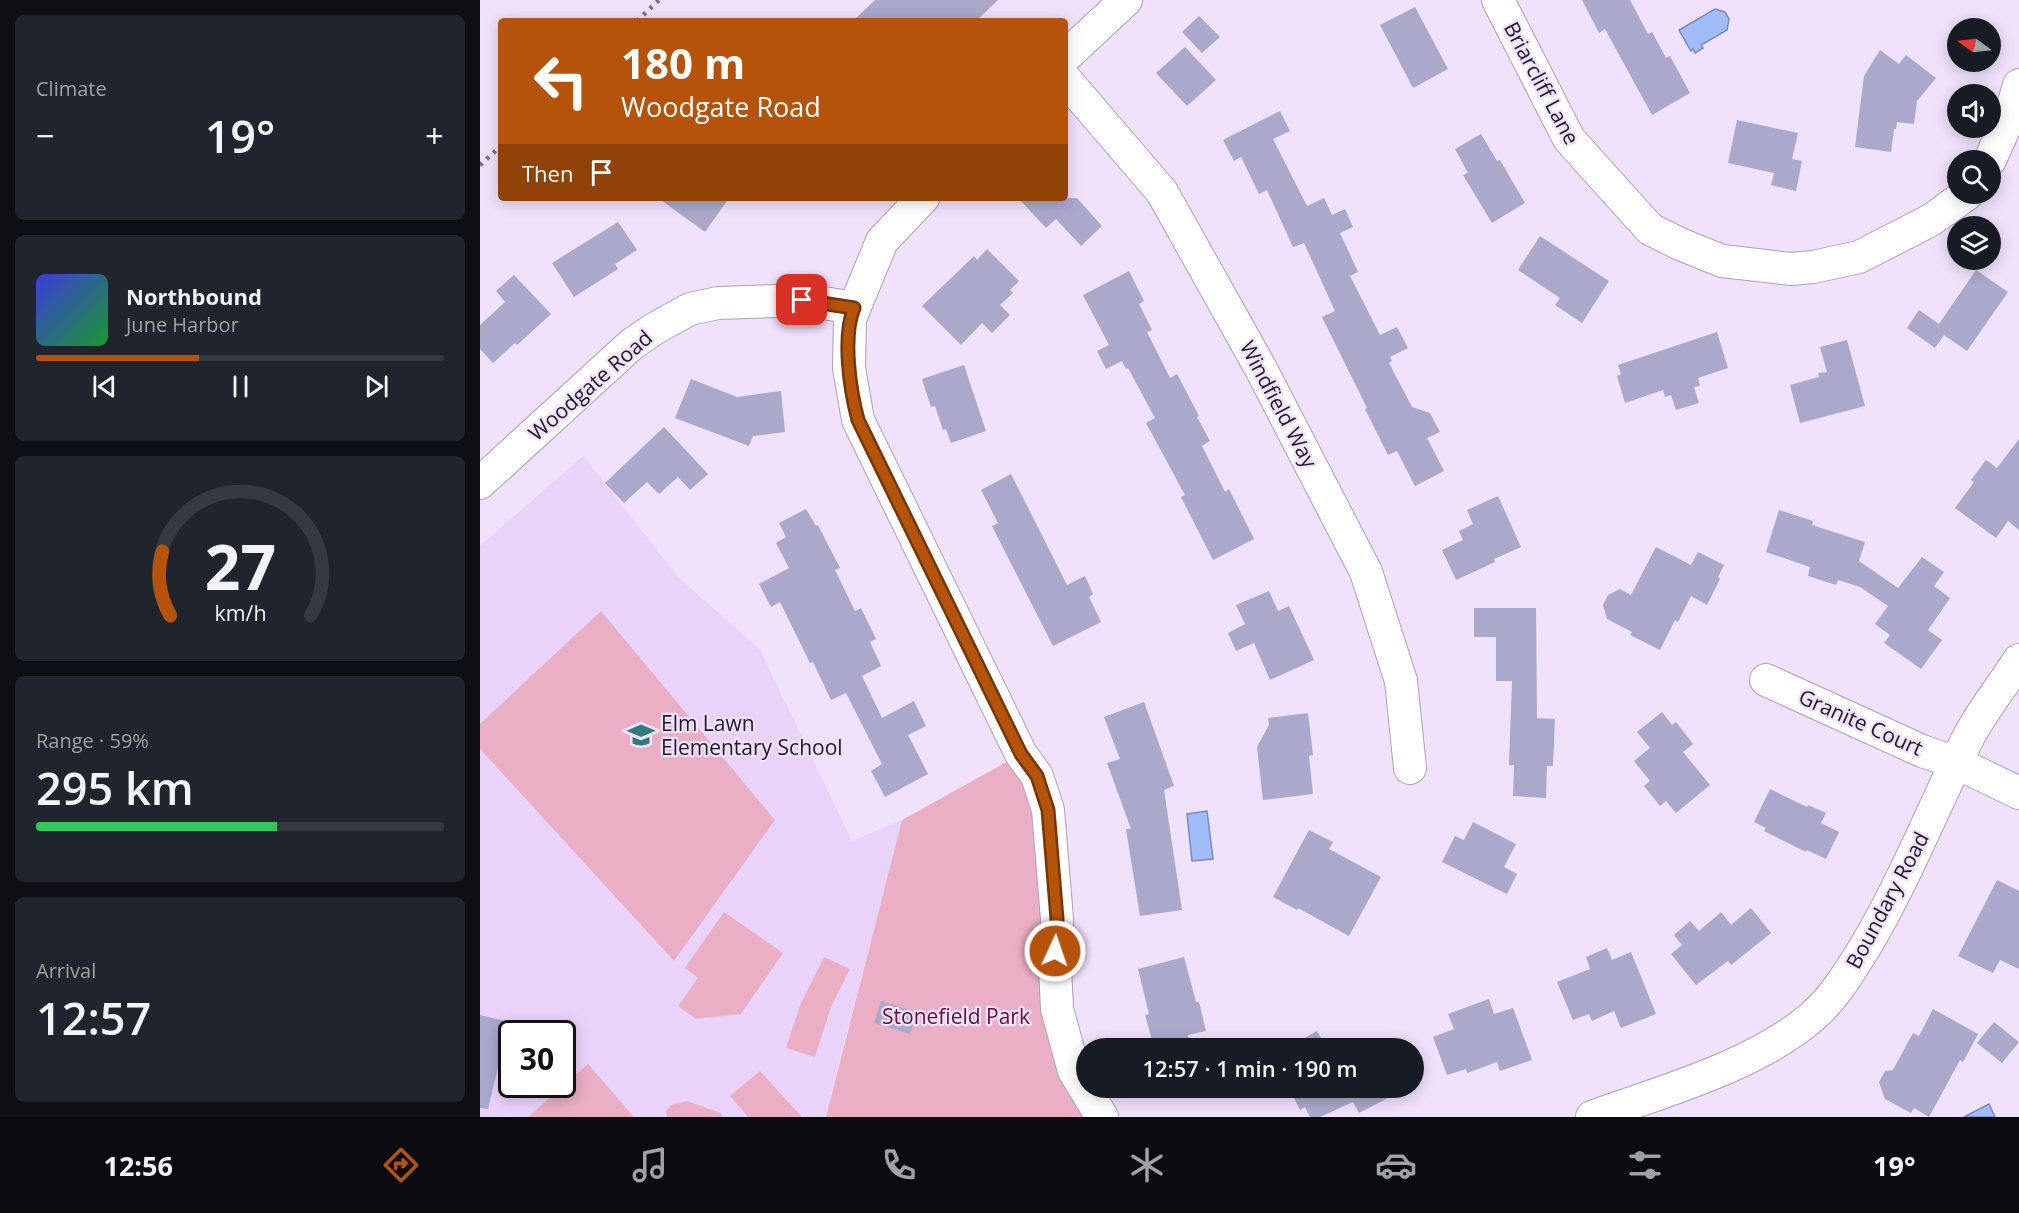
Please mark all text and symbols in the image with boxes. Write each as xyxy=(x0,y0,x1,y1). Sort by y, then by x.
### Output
street label: Briarcliff Lane xyxy=(1498,17,1586,149)
north arrow xyxy=(1947,18,2001,72)
map controls xyxy=(1947,18,2001,270)
text: 180 m xyxy=(621,34,745,91)
icon: left xyxy=(522,42,600,120)
text: Climate xyxy=(36,75,107,102)
button: sound xyxy=(1947,84,2001,138)
text: Woodgate Road xyxy=(621,88,821,125)
text: 19° xyxy=(205,105,275,166)
text: − xyxy=(36,113,55,158)
text: + xyxy=(425,113,444,158)
button: search xyxy=(1947,150,2001,204)
icon: arrive xyxy=(585,156,618,189)
text: Then xyxy=(522,158,573,188)
button: layers xyxy=(1947,216,2001,270)
pin xyxy=(776,274,827,325)
text: Northbound xyxy=(126,281,262,311)
icon: arrive xyxy=(785,283,818,316)
text: June Harbor xyxy=(126,311,239,338)
street label: Woodgate Road xyxy=(522,323,658,447)
street label: Windfield Way xyxy=(1234,336,1324,473)
icon: previous xyxy=(88,370,121,403)
icon: pause xyxy=(224,370,257,403)
icon: next xyxy=(360,370,393,403)
text: 27 xyxy=(204,523,276,608)
text: km/h xyxy=(214,598,266,627)
street label: Granite Court xyxy=(1794,682,1928,762)
place label: Elm Lawn Elementary School xyxy=(661,709,843,761)
school or university icon: Elm Lawn Elementary School xyxy=(626,720,656,750)
text: Range · 59% xyxy=(36,727,149,754)
text: 295 km xyxy=(36,757,194,818)
street label: Boundary Road xyxy=(1839,827,1935,973)
position arrow xyxy=(1023,919,1087,983)
text: Arrival xyxy=(36,957,96,984)
text: 12:57 xyxy=(36,987,151,1048)
park label: Stonefield Park xyxy=(882,1002,1030,1030)
speed limit sign: 30 xyxy=(498,1020,576,1098)
text: 12:57 · 1 min · 190 m xyxy=(1142,1053,1358,1083)
icon: directions xyxy=(380,1144,422,1186)
icon: music xyxy=(629,1144,671,1186)
icon: phone xyxy=(878,1144,920,1186)
icon: climate xyxy=(1126,1144,1168,1186)
icon: car xyxy=(1375,1144,1417,1186)
icon: filters xyxy=(1624,1144,1666,1186)
text: 12:56 xyxy=(103,1147,173,1184)
text: 19° xyxy=(1873,1147,1915,1184)

